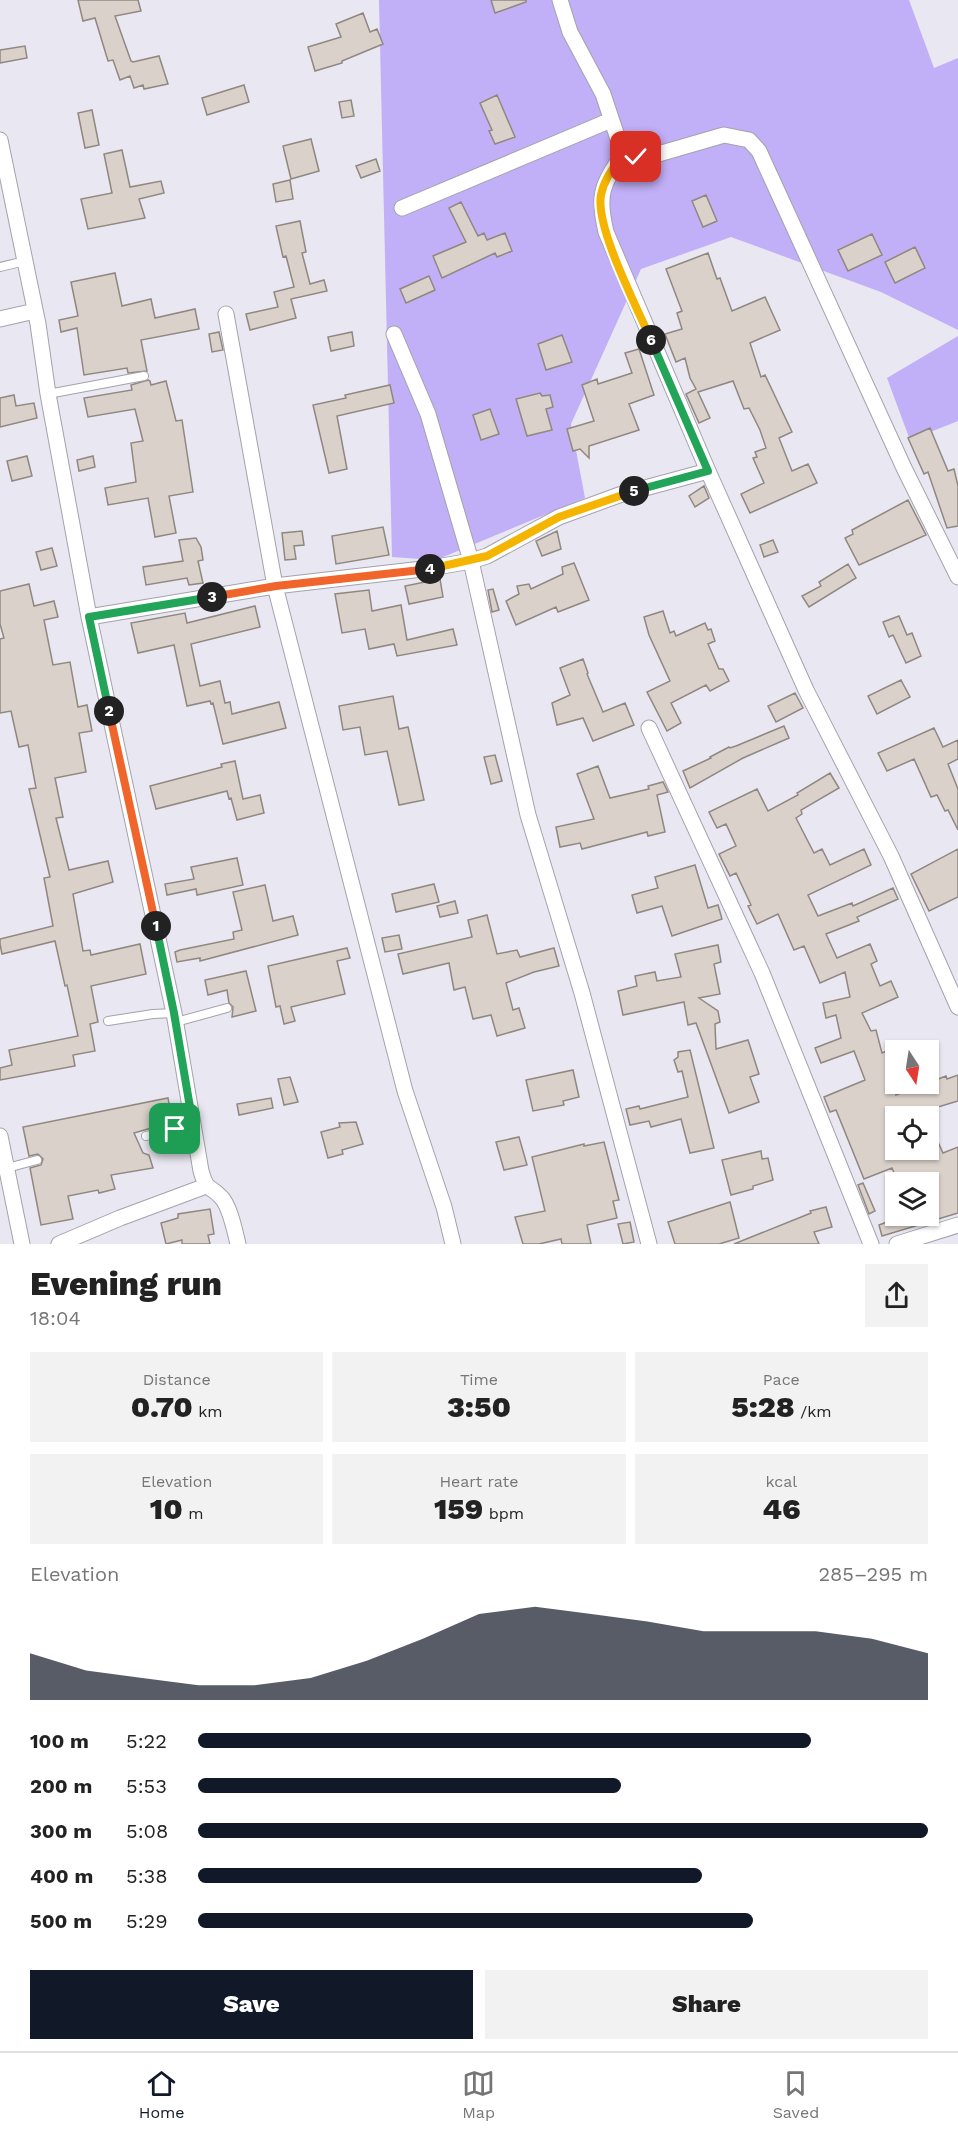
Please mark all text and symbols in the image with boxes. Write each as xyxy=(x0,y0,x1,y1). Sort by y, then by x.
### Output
pin xyxy=(610,131,661,182)
icon: check xyxy=(619,140,652,173)
pin: 6 xyxy=(636,325,666,355)
text: 6 xyxy=(646,330,656,349)
pin: 5 xyxy=(619,476,649,506)
text: 5 xyxy=(629,481,639,500)
pin: 4 xyxy=(415,554,445,584)
text: 4 xyxy=(425,559,435,578)
pin: 3 xyxy=(197,582,227,612)
text: 3 xyxy=(207,587,217,606)
pin: 2 xyxy=(94,696,124,726)
text: 2 xyxy=(104,701,114,720)
pin: 1 xyxy=(141,911,171,941)
text: 1 xyxy=(153,916,159,935)
north arrow xyxy=(885,1040,939,1094)
map controls xyxy=(885,1040,939,1226)
pin xyxy=(149,1103,200,1154)
button: locate xyxy=(885,1106,939,1160)
icon: arrive xyxy=(158,1112,191,1145)
button: layers xyxy=(885,1172,939,1226)
text: Evening run xyxy=(30,1264,222,1303)
button: share xyxy=(865,1264,928,1327)
text: 18:04 xyxy=(30,1306,81,1330)
text: Distance xyxy=(143,1370,211,1389)
text: Time xyxy=(460,1370,498,1389)
text: Pace xyxy=(763,1370,800,1389)
text: 0.70 xyxy=(131,1389,193,1424)
text: 3:50 xyxy=(447,1389,511,1424)
text: 5:28 xyxy=(731,1389,795,1424)
text: km xyxy=(193,1402,223,1421)
text: /km xyxy=(795,1402,832,1421)
text: Elevation xyxy=(141,1472,212,1491)
text: Heart rate xyxy=(439,1472,519,1491)
text: kcal xyxy=(765,1472,797,1491)
text: 10 xyxy=(150,1491,183,1526)
text: 159 xyxy=(434,1491,483,1526)
text: 46 xyxy=(762,1491,801,1526)
text: m xyxy=(183,1504,203,1523)
text: bpm xyxy=(483,1504,524,1523)
text: Elevation xyxy=(30,1562,119,1586)
text: 285–295 m xyxy=(818,1562,928,1586)
text: 100 m xyxy=(30,1729,89,1753)
text: 5:22 xyxy=(126,1729,167,1753)
text: 200 m xyxy=(30,1774,92,1798)
text: 5:53 xyxy=(126,1774,167,1798)
text: 300 m xyxy=(30,1819,92,1843)
text: 5:08 xyxy=(126,1819,168,1843)
text: 400 m xyxy=(30,1864,93,1888)
text: 5:38 xyxy=(126,1864,168,1888)
text: 500 m xyxy=(30,1909,92,1933)
text: 5:29 xyxy=(126,1909,168,1933)
button: Save xyxy=(30,1970,473,2039)
button: Share xyxy=(485,1970,928,2039)
tab: Home xyxy=(139,2067,185,2122)
tab: Map xyxy=(462,2067,495,2122)
tab: Saved xyxy=(773,2067,819,2122)

